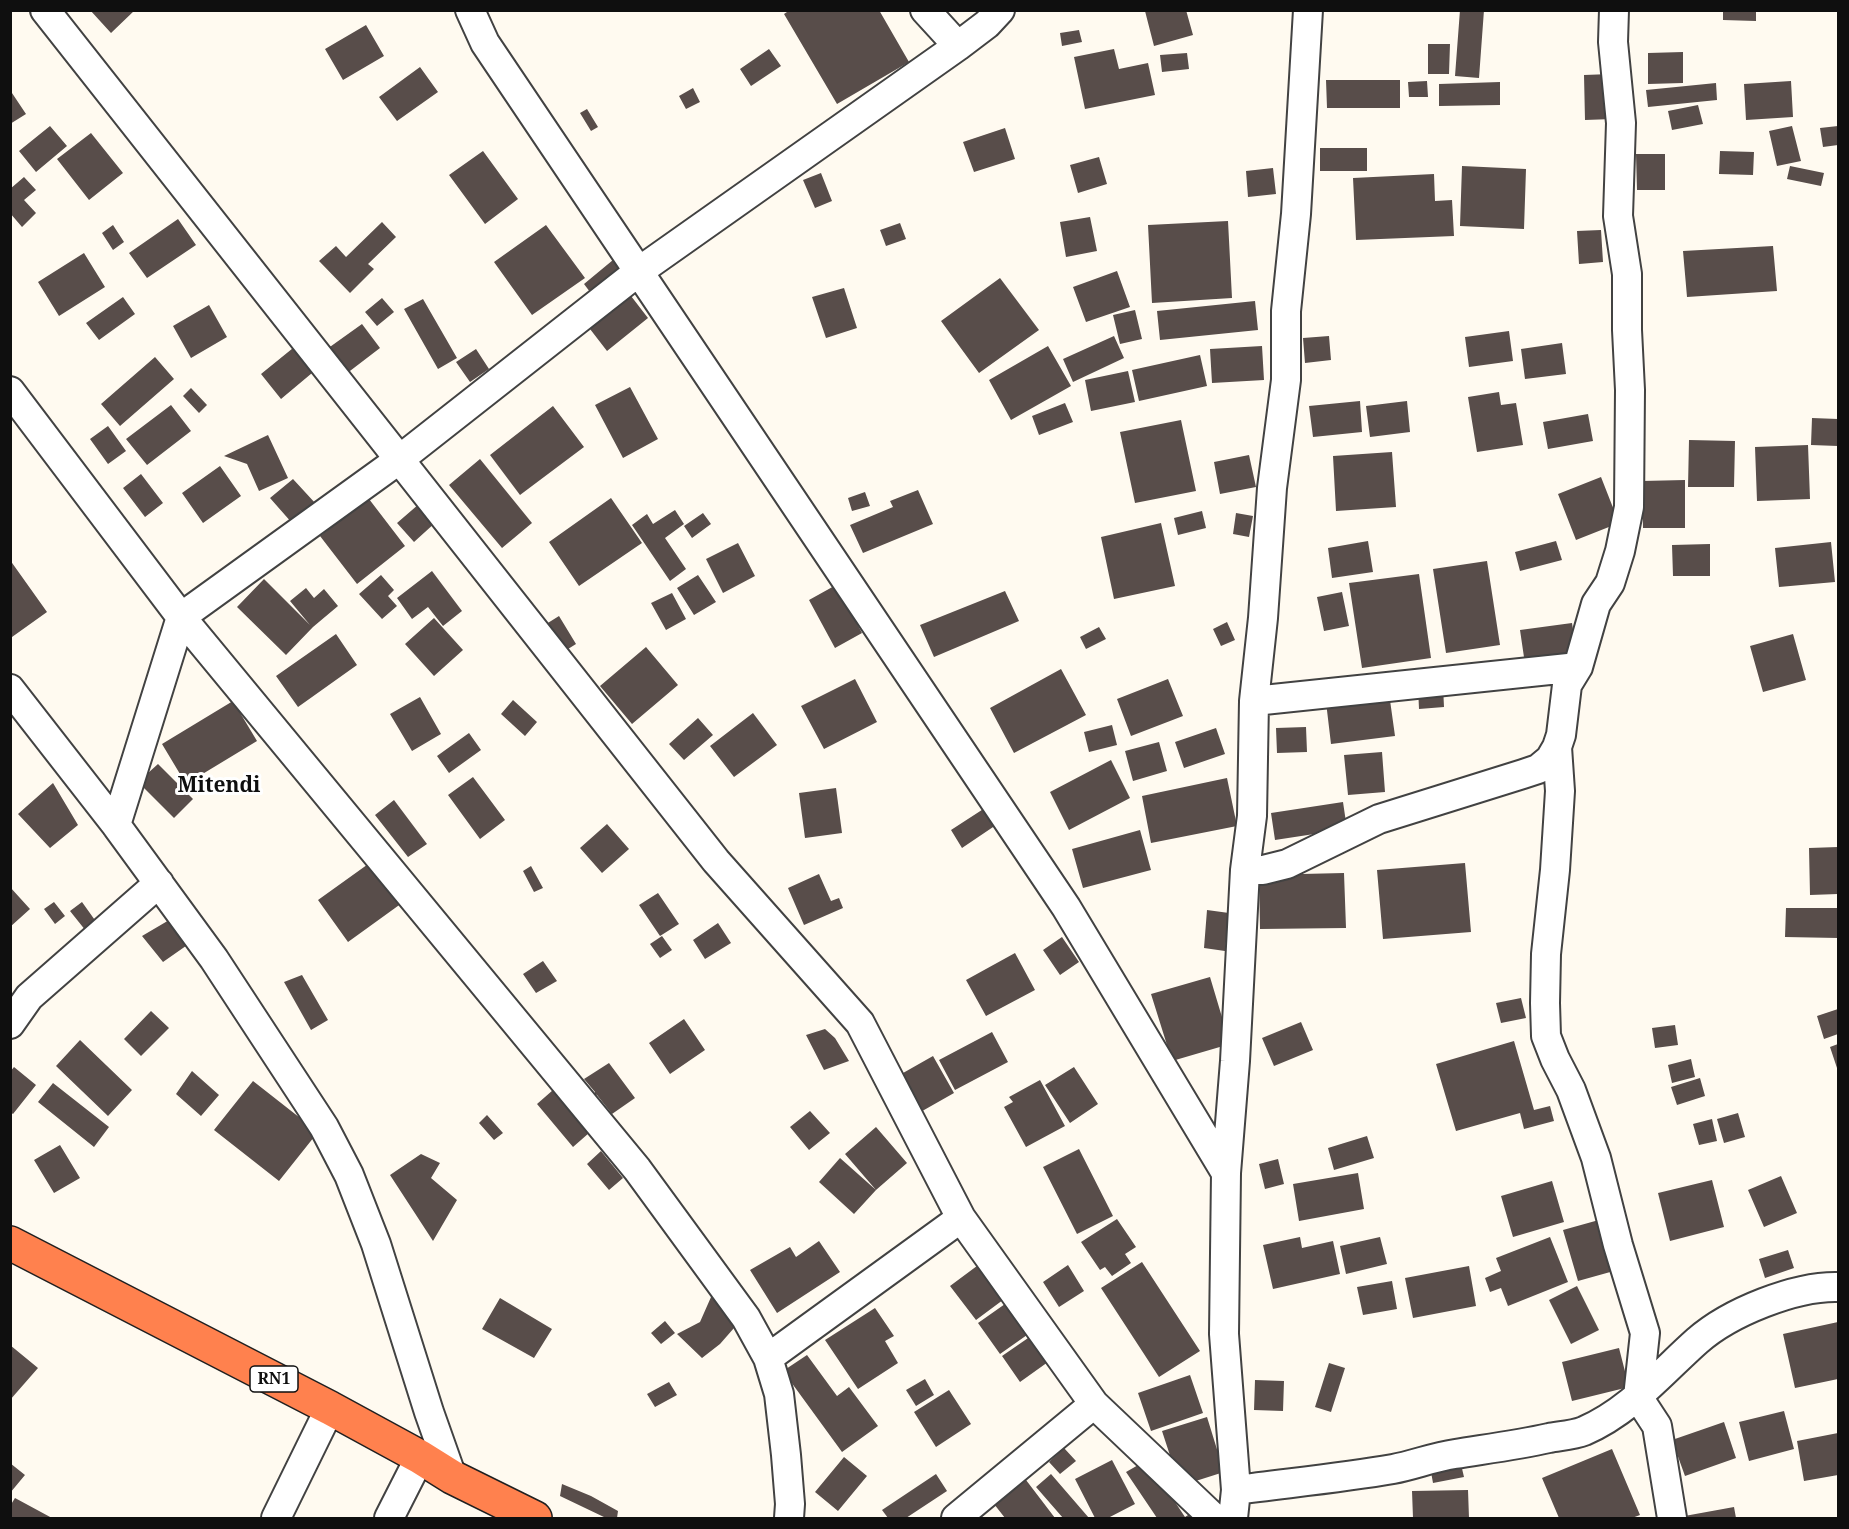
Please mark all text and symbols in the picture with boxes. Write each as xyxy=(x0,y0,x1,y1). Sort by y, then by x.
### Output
district label: Mitendi xyxy=(178,773,260,799)
road number: RN1 xyxy=(250,1366,298,1392)

